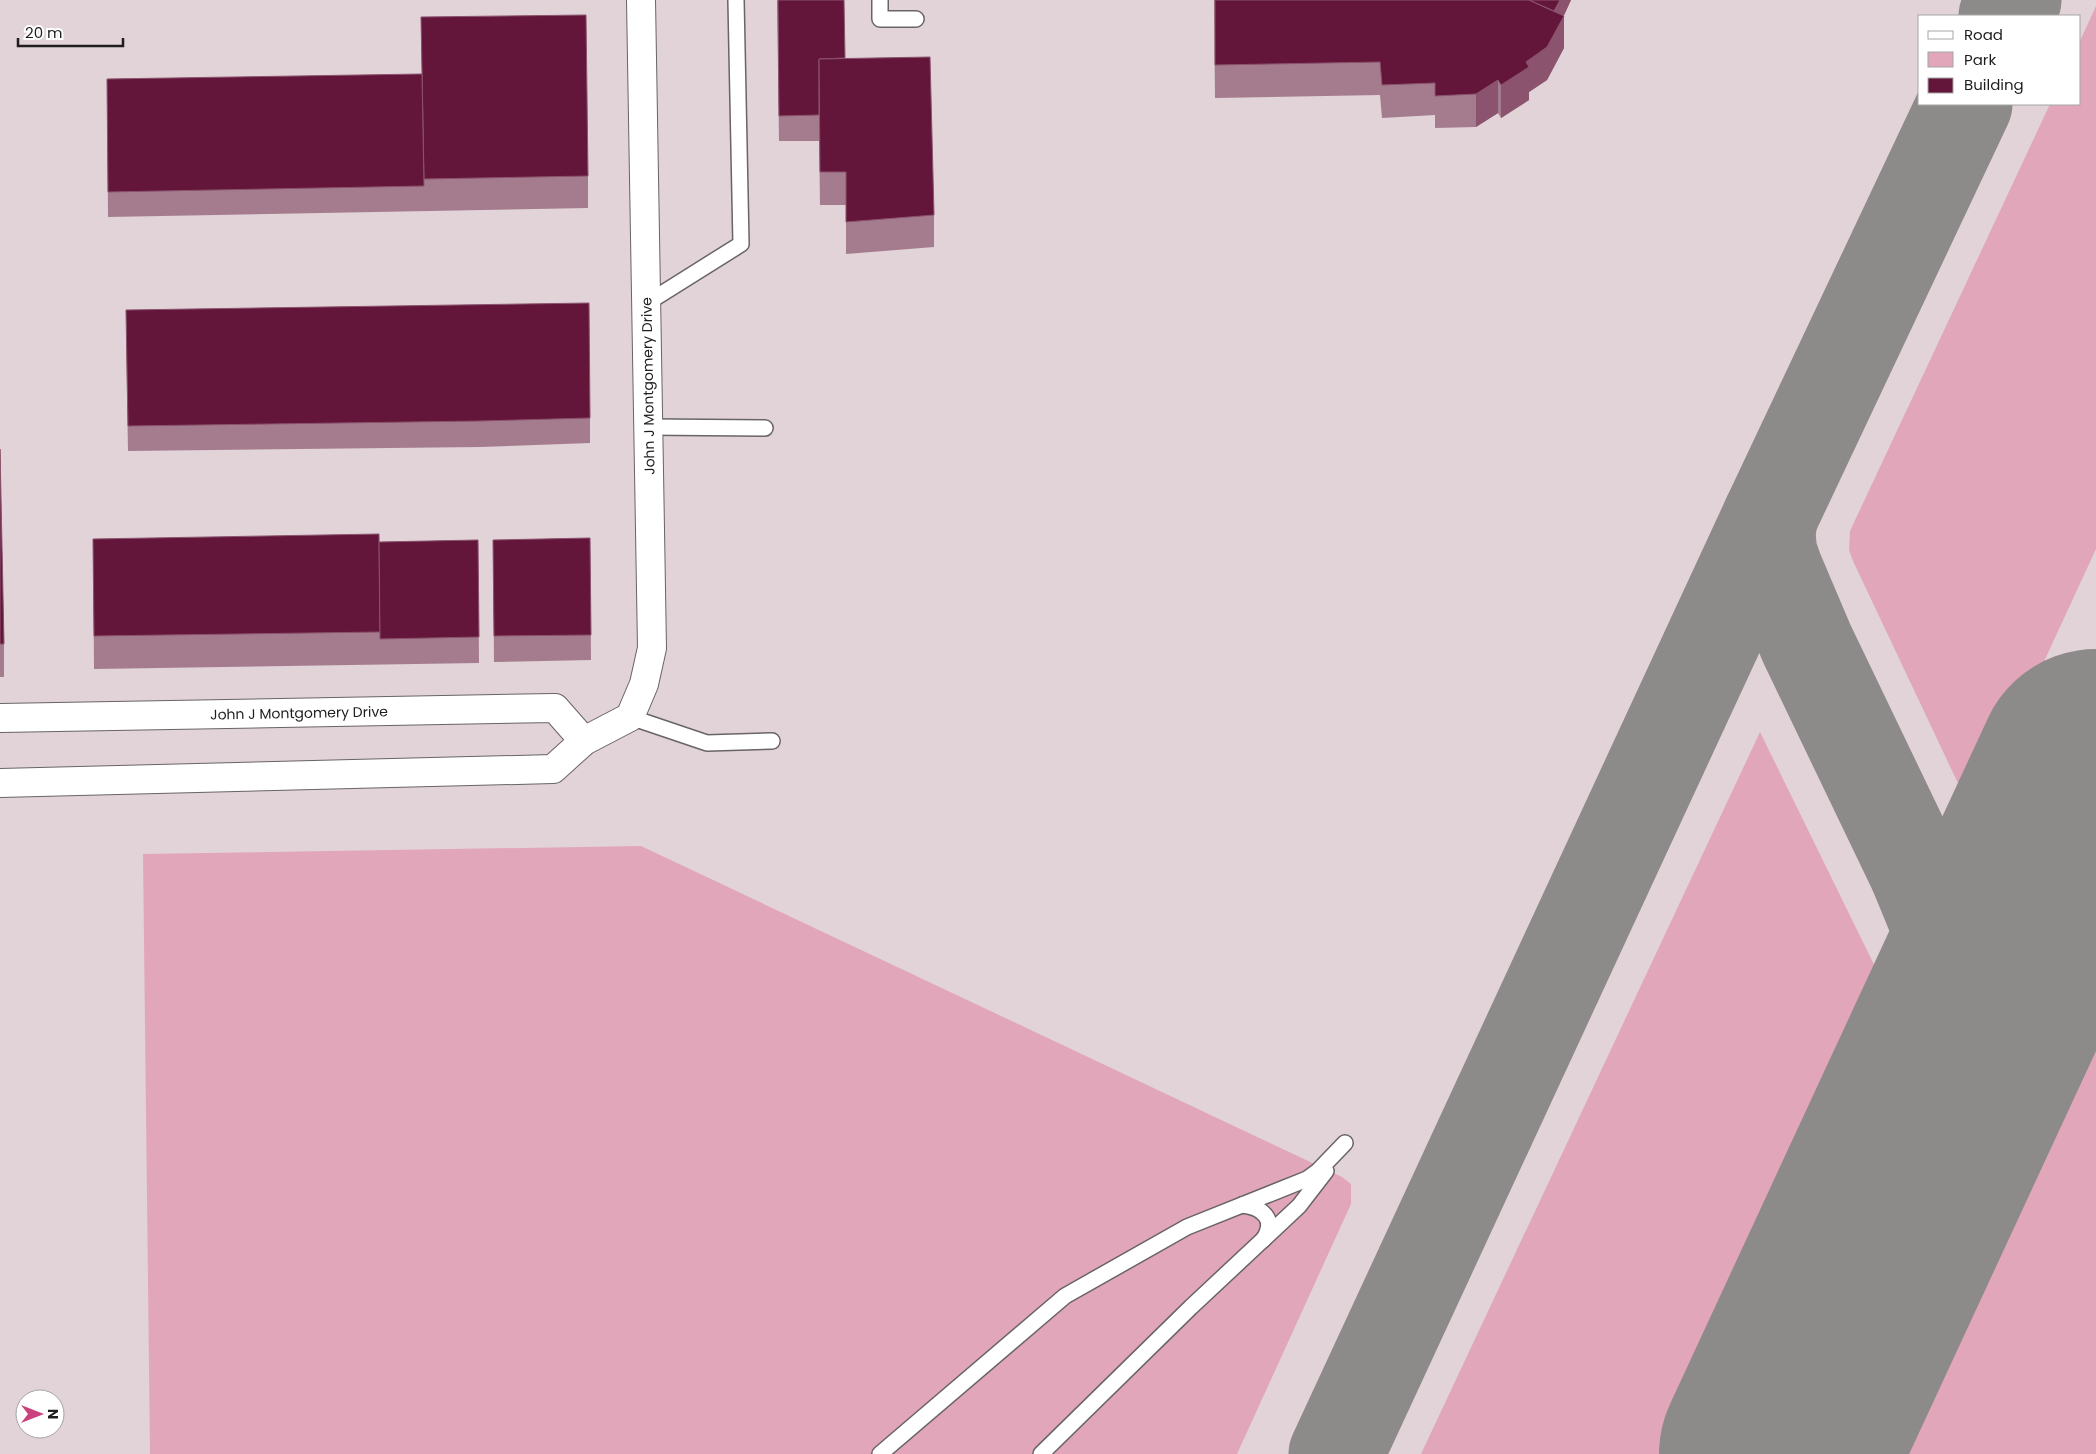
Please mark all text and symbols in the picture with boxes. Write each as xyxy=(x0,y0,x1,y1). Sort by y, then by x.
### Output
scale bar xyxy=(18,15,122,47)
legend xyxy=(1918,15,2081,105)
text: 20 m xyxy=(25,22,63,43)
text: Road xyxy=(1964,24,2003,45)
text: Park xyxy=(1964,49,1996,70)
text: Building xyxy=(1964,74,2024,95)
street label: John J Montgomery Drive xyxy=(636,297,660,475)
street label: John J Montgomery Drive xyxy=(210,701,388,725)
north arrow xyxy=(15,1389,65,1439)
text: N xyxy=(43,1409,63,1419)

